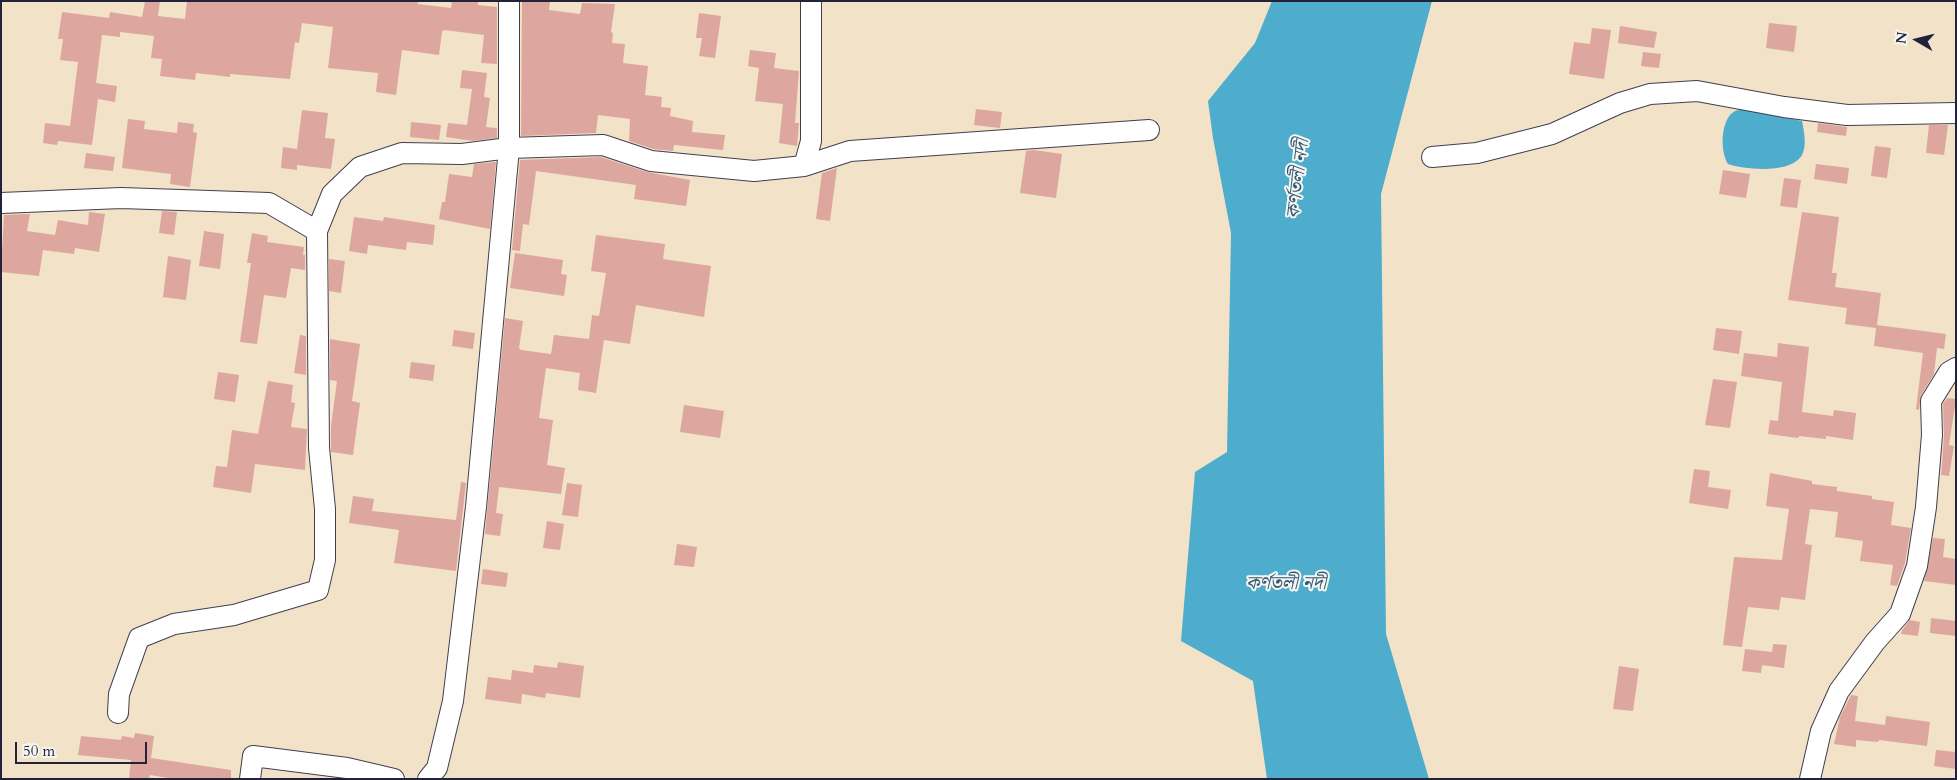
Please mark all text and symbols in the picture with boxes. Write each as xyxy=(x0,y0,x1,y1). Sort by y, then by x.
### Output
north arrow xyxy=(1892,15,1942,65)
text: N xyxy=(1891,31,1912,45)
water label: কর্ণতলী নদী xyxy=(1283,138,1315,220)
water label: কর্ণতলী নদী xyxy=(1246,574,1326,596)
scale bar xyxy=(18,732,150,764)
text: 50 m xyxy=(23,741,55,761)

